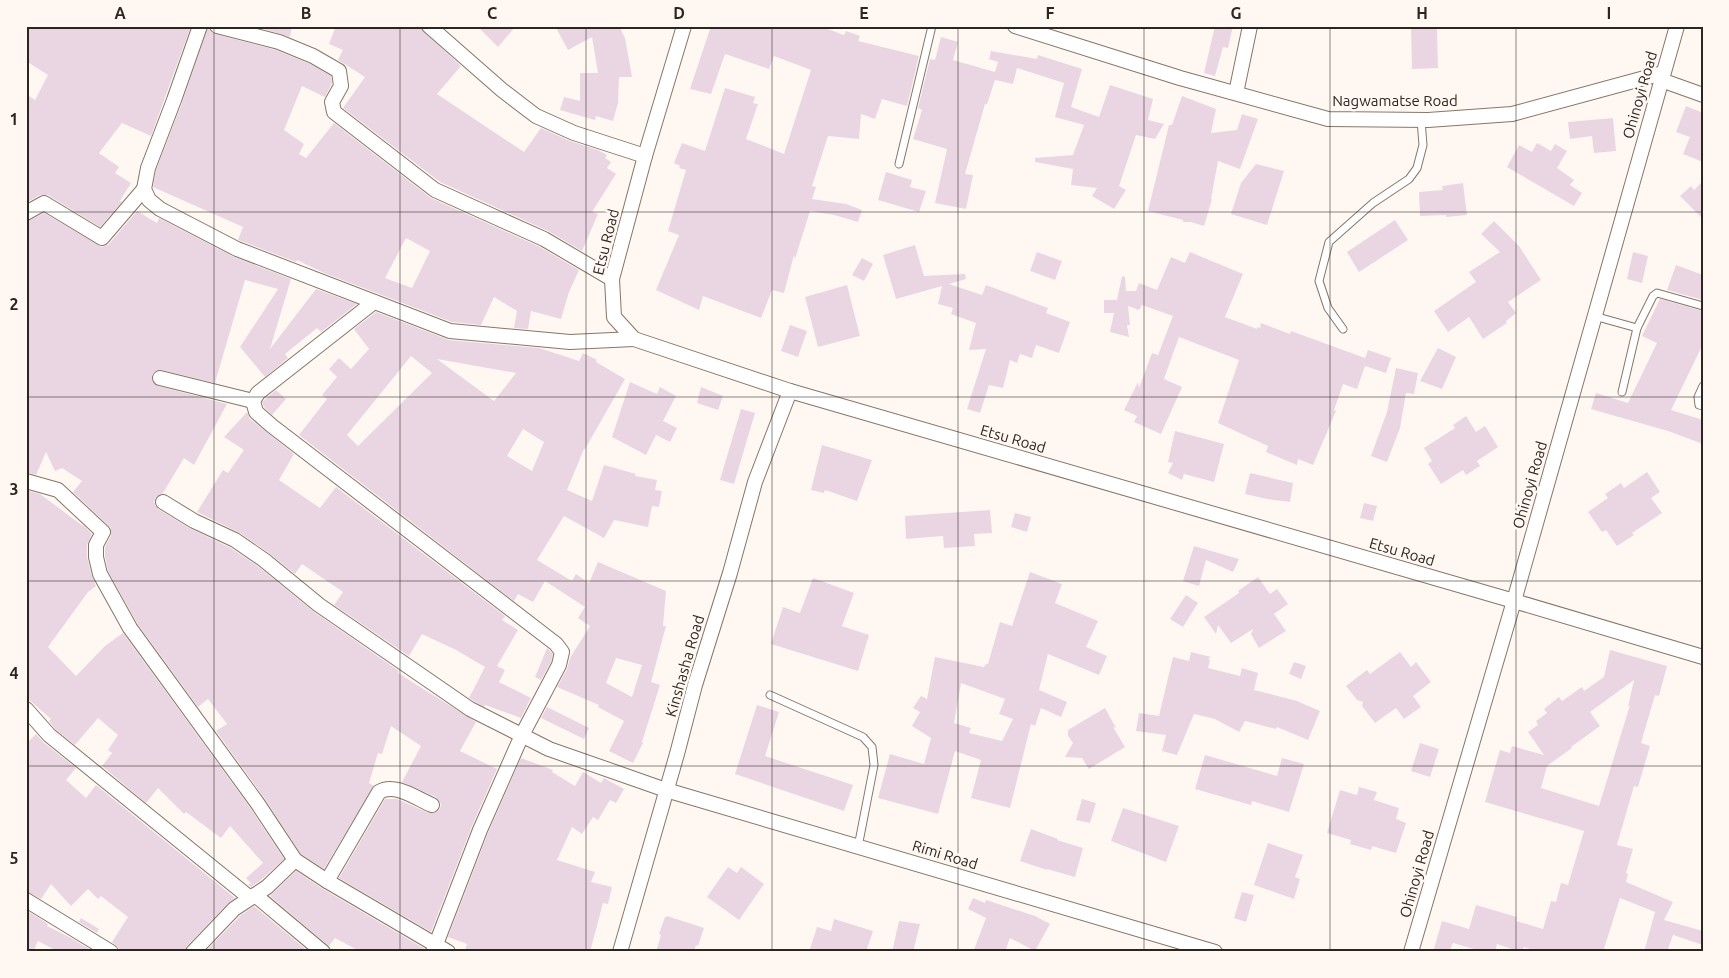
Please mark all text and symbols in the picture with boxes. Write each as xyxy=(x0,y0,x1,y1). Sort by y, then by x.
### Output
text: A xyxy=(114,4,126,22)
text: B xyxy=(301,4,311,22)
text: C xyxy=(487,4,497,22)
text: D xyxy=(673,4,685,22)
text: E xyxy=(859,4,869,22)
text: F xyxy=(1046,4,1055,22)
text: G xyxy=(1230,4,1242,22)
text: H xyxy=(1416,4,1428,22)
text: I xyxy=(1607,4,1611,22)
street label: Ohinoyi Road xyxy=(1619,49,1660,140)
street label: Nagwamatse Road xyxy=(1332,92,1458,109)
text: 1 xyxy=(9,110,19,128)
street label: Etsu Road xyxy=(589,207,622,277)
text: 2 xyxy=(9,295,19,313)
street label: Etsu Road xyxy=(978,421,1048,456)
street label: Ohinoyi Road xyxy=(1509,439,1550,530)
text: 3 xyxy=(9,480,19,498)
street label: Etsu Road xyxy=(1367,534,1437,569)
street label: Kinshasha Road xyxy=(662,613,707,719)
text: 4 xyxy=(9,664,19,682)
street label: Ohinoyi Road xyxy=(1396,828,1437,919)
street label: Rimi Road xyxy=(910,837,980,873)
text: 5 xyxy=(9,849,19,867)

